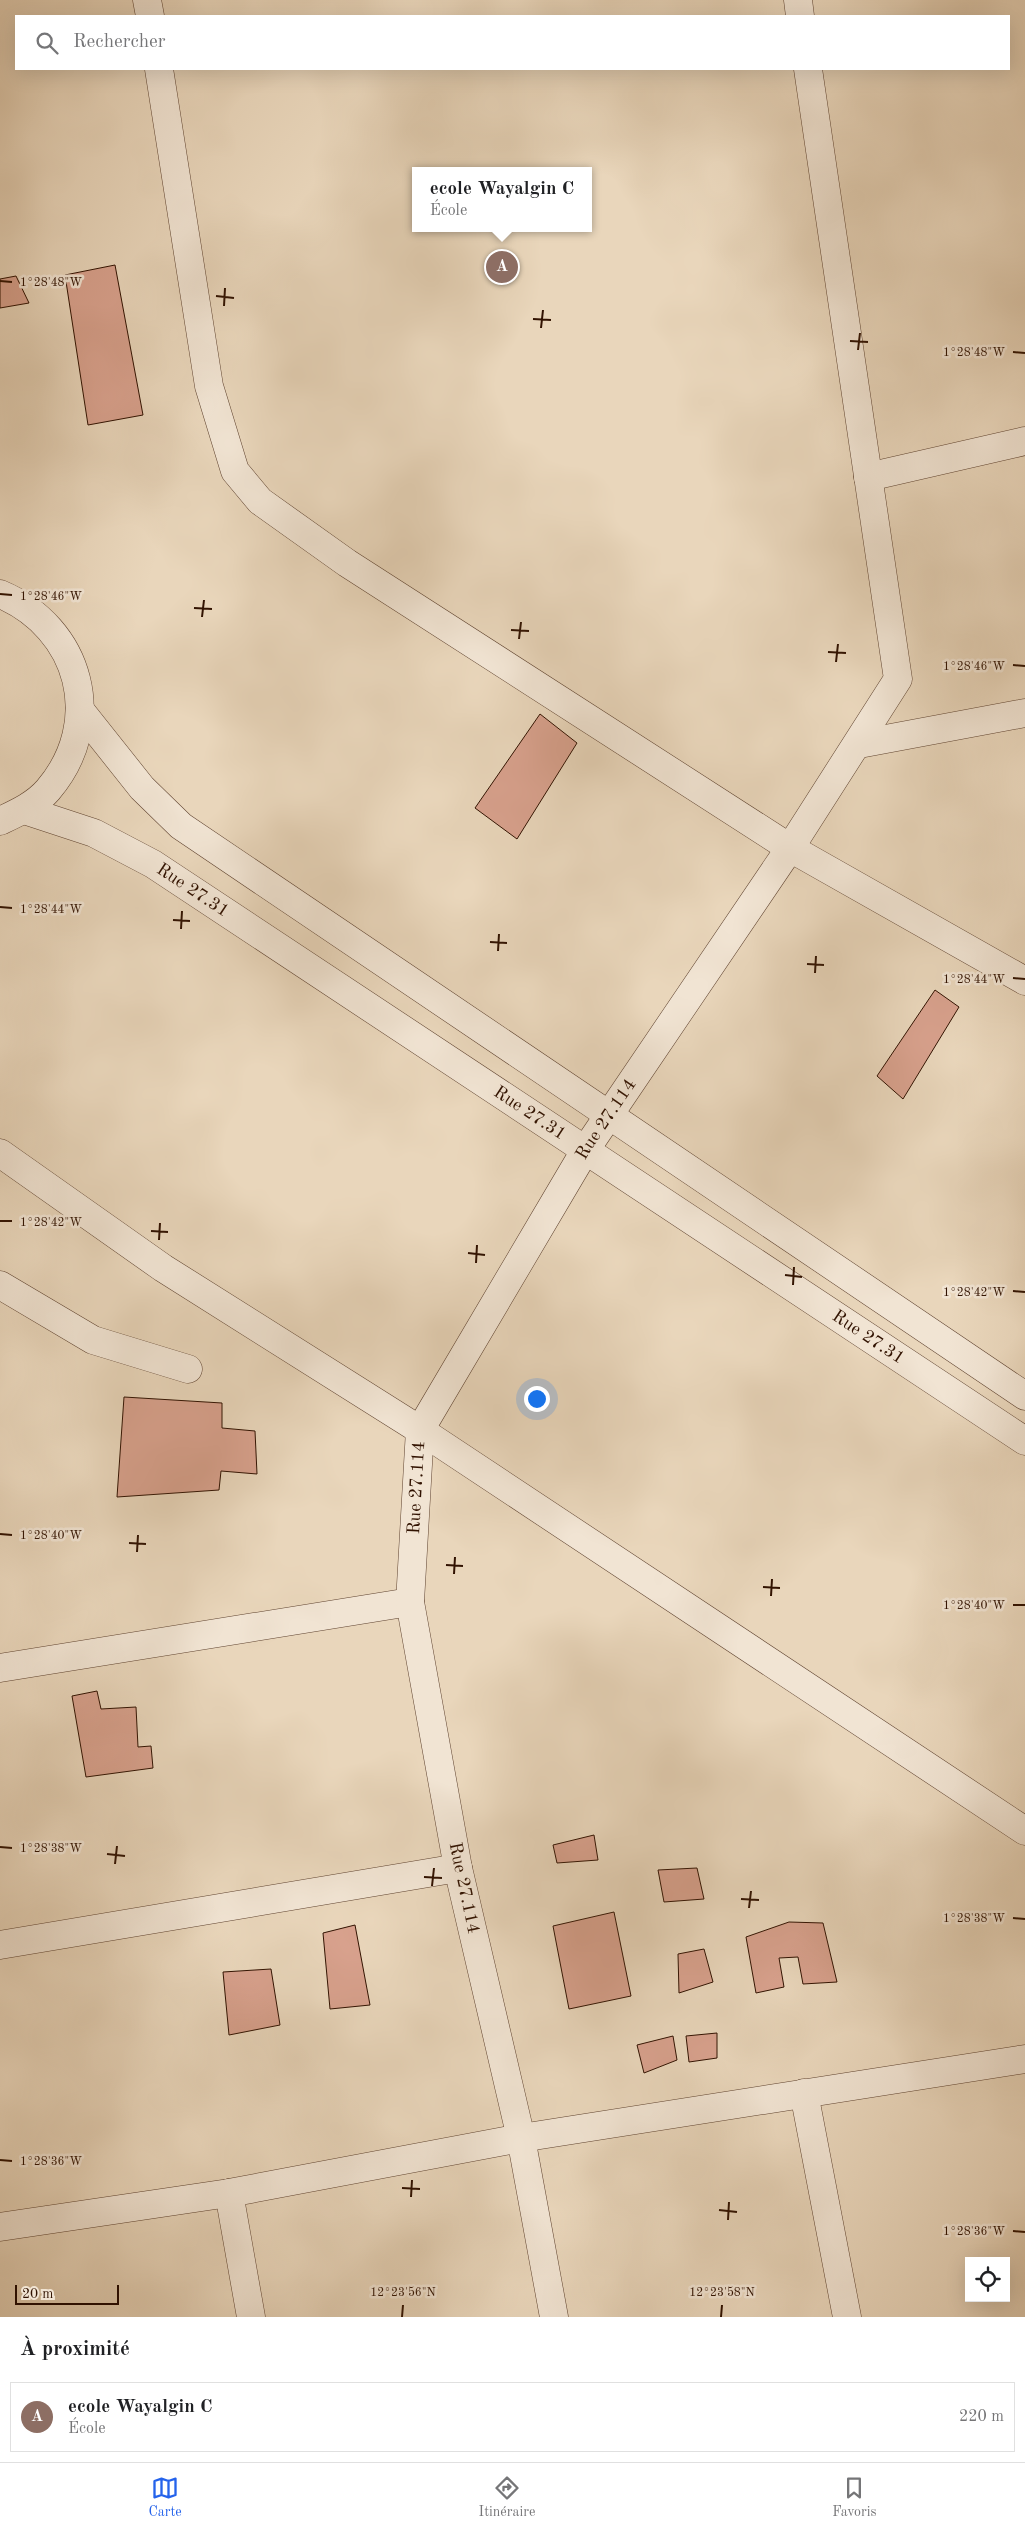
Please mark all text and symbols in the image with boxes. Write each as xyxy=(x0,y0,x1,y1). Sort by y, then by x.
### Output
search box xyxy=(15,15,1010,70)
icon: search xyxy=(33,29,61,57)
text: Rechercher xyxy=(73,33,166,52)
popup xyxy=(412,167,592,232)
text: ecole Wayalgin C xyxy=(430,180,574,199)
text: École xyxy=(430,203,467,219)
pin: A xyxy=(486,248,518,286)
text: 1°28'48"W xyxy=(20,277,82,289)
text: 1°28'48"W xyxy=(943,347,1005,359)
text: 1°28'46"W xyxy=(20,591,82,603)
text: 1°28'46"W xyxy=(943,661,1005,673)
street label: Rue 27.31 xyxy=(153,860,232,921)
text: 1°28'44"W xyxy=(20,904,82,916)
text: 1°28'44"W xyxy=(943,974,1005,986)
street label: Rue 27.114 xyxy=(573,1076,640,1163)
street label: Rue 27.31 xyxy=(490,1083,569,1144)
text: 1°28'42"W xyxy=(20,1217,82,1229)
text: 1°28'42"W xyxy=(943,1287,1005,1299)
street label: Rue 27.31 xyxy=(829,1307,908,1368)
your location xyxy=(524,1386,550,1412)
street label: Rue 27.114 xyxy=(405,1441,428,1535)
text: 1°28'40"W xyxy=(20,1530,82,1542)
text: 1°28'40"W xyxy=(943,1600,1005,1612)
street label: Rue 27.114 xyxy=(446,1841,482,1935)
text: 1°28'38"W xyxy=(20,1843,82,1855)
text: 1°28'38"W xyxy=(943,1913,1005,1925)
text: 1°28'36"W xyxy=(20,2156,82,2168)
text: 1°28'36"W xyxy=(943,2226,1005,2238)
map controls xyxy=(965,2257,1010,2302)
button: locate xyxy=(965,2257,1010,2302)
scale bar xyxy=(15,2282,119,2305)
text: 12°23'56"N xyxy=(370,2286,436,2299)
text: 12°23'58"N xyxy=(689,2286,755,2299)
text: 20 m xyxy=(22,2287,53,2301)
text: À proximité xyxy=(20,2339,130,2360)
text: ecole Wayalgin C xyxy=(68,2398,213,2417)
text: A xyxy=(31,2409,43,2425)
text: 220 m xyxy=(959,2409,1004,2425)
text: École xyxy=(68,2421,106,2437)
tab: Carte xyxy=(148,2474,182,2521)
tab: Itinéraire xyxy=(479,2474,535,2521)
tab: Favoris xyxy=(832,2474,877,2521)

